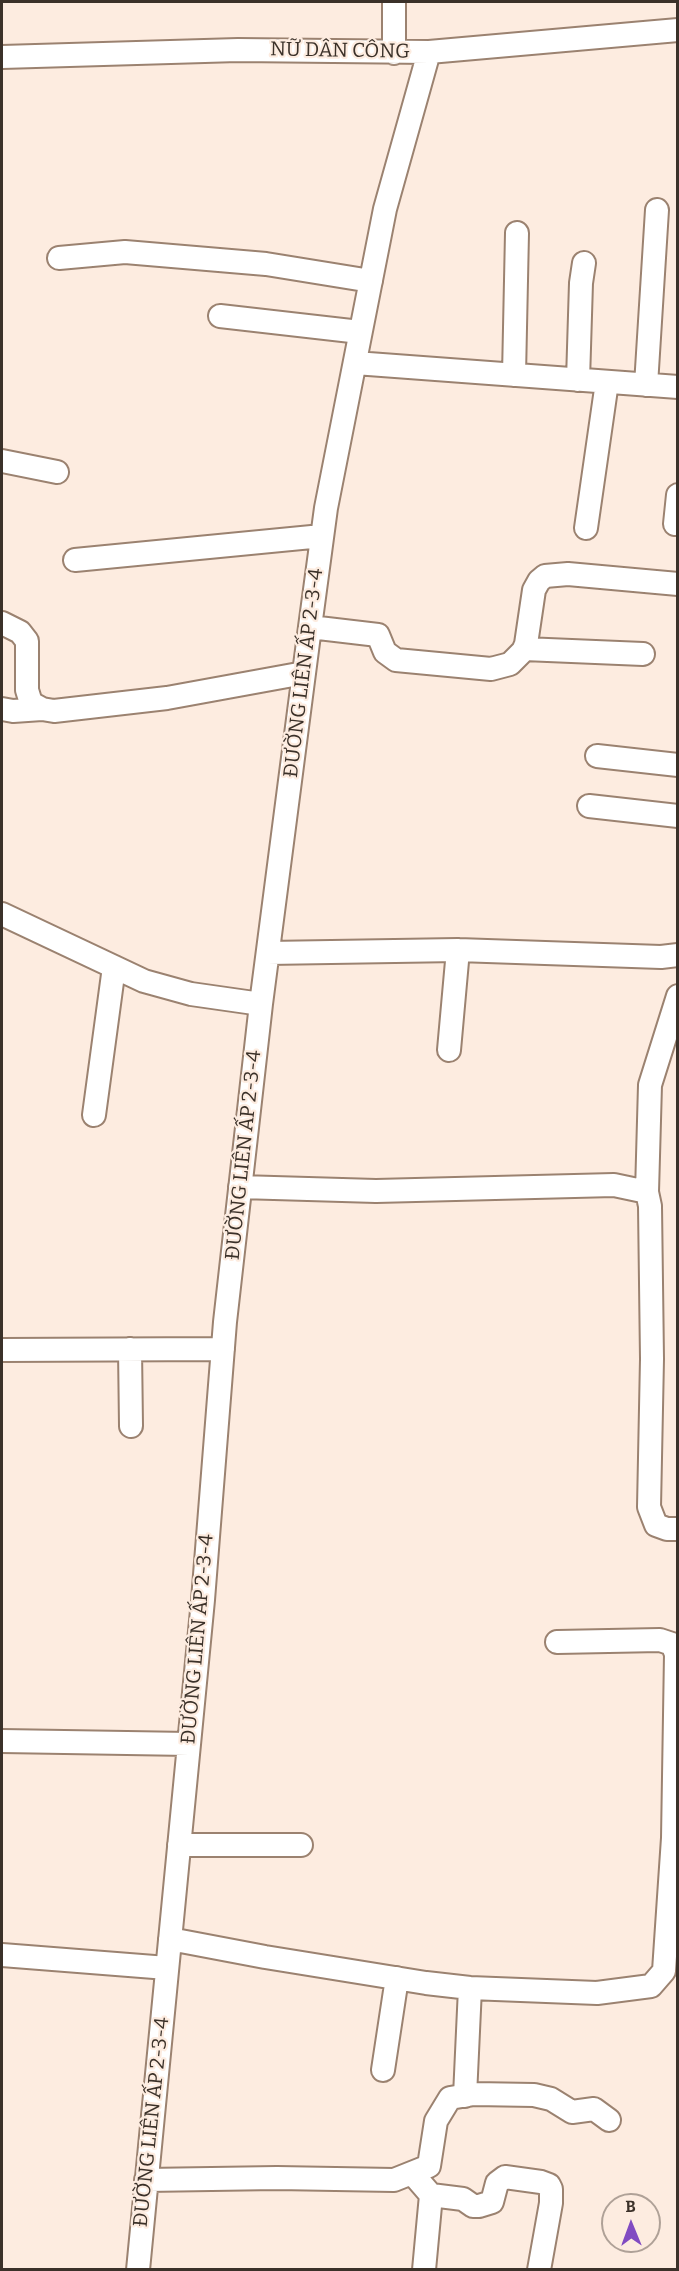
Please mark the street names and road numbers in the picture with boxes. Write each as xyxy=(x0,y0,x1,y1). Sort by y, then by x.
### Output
street label: NỮ DÂN CÔNG xyxy=(270,38,410,64)
street label: ĐƯỜNG LIÊN ẤP 2-3-4 xyxy=(279,567,329,779)
street label: ĐƯỜNG LIÊN ẤP 2-3-4 xyxy=(221,1049,267,1261)
street label: ĐƯỜNG LIÊN ẤP 2-3-4 xyxy=(177,1533,219,1745)
street label: ĐƯỜNG LIÊN ẤP 2-3-4 xyxy=(129,2016,175,2228)

